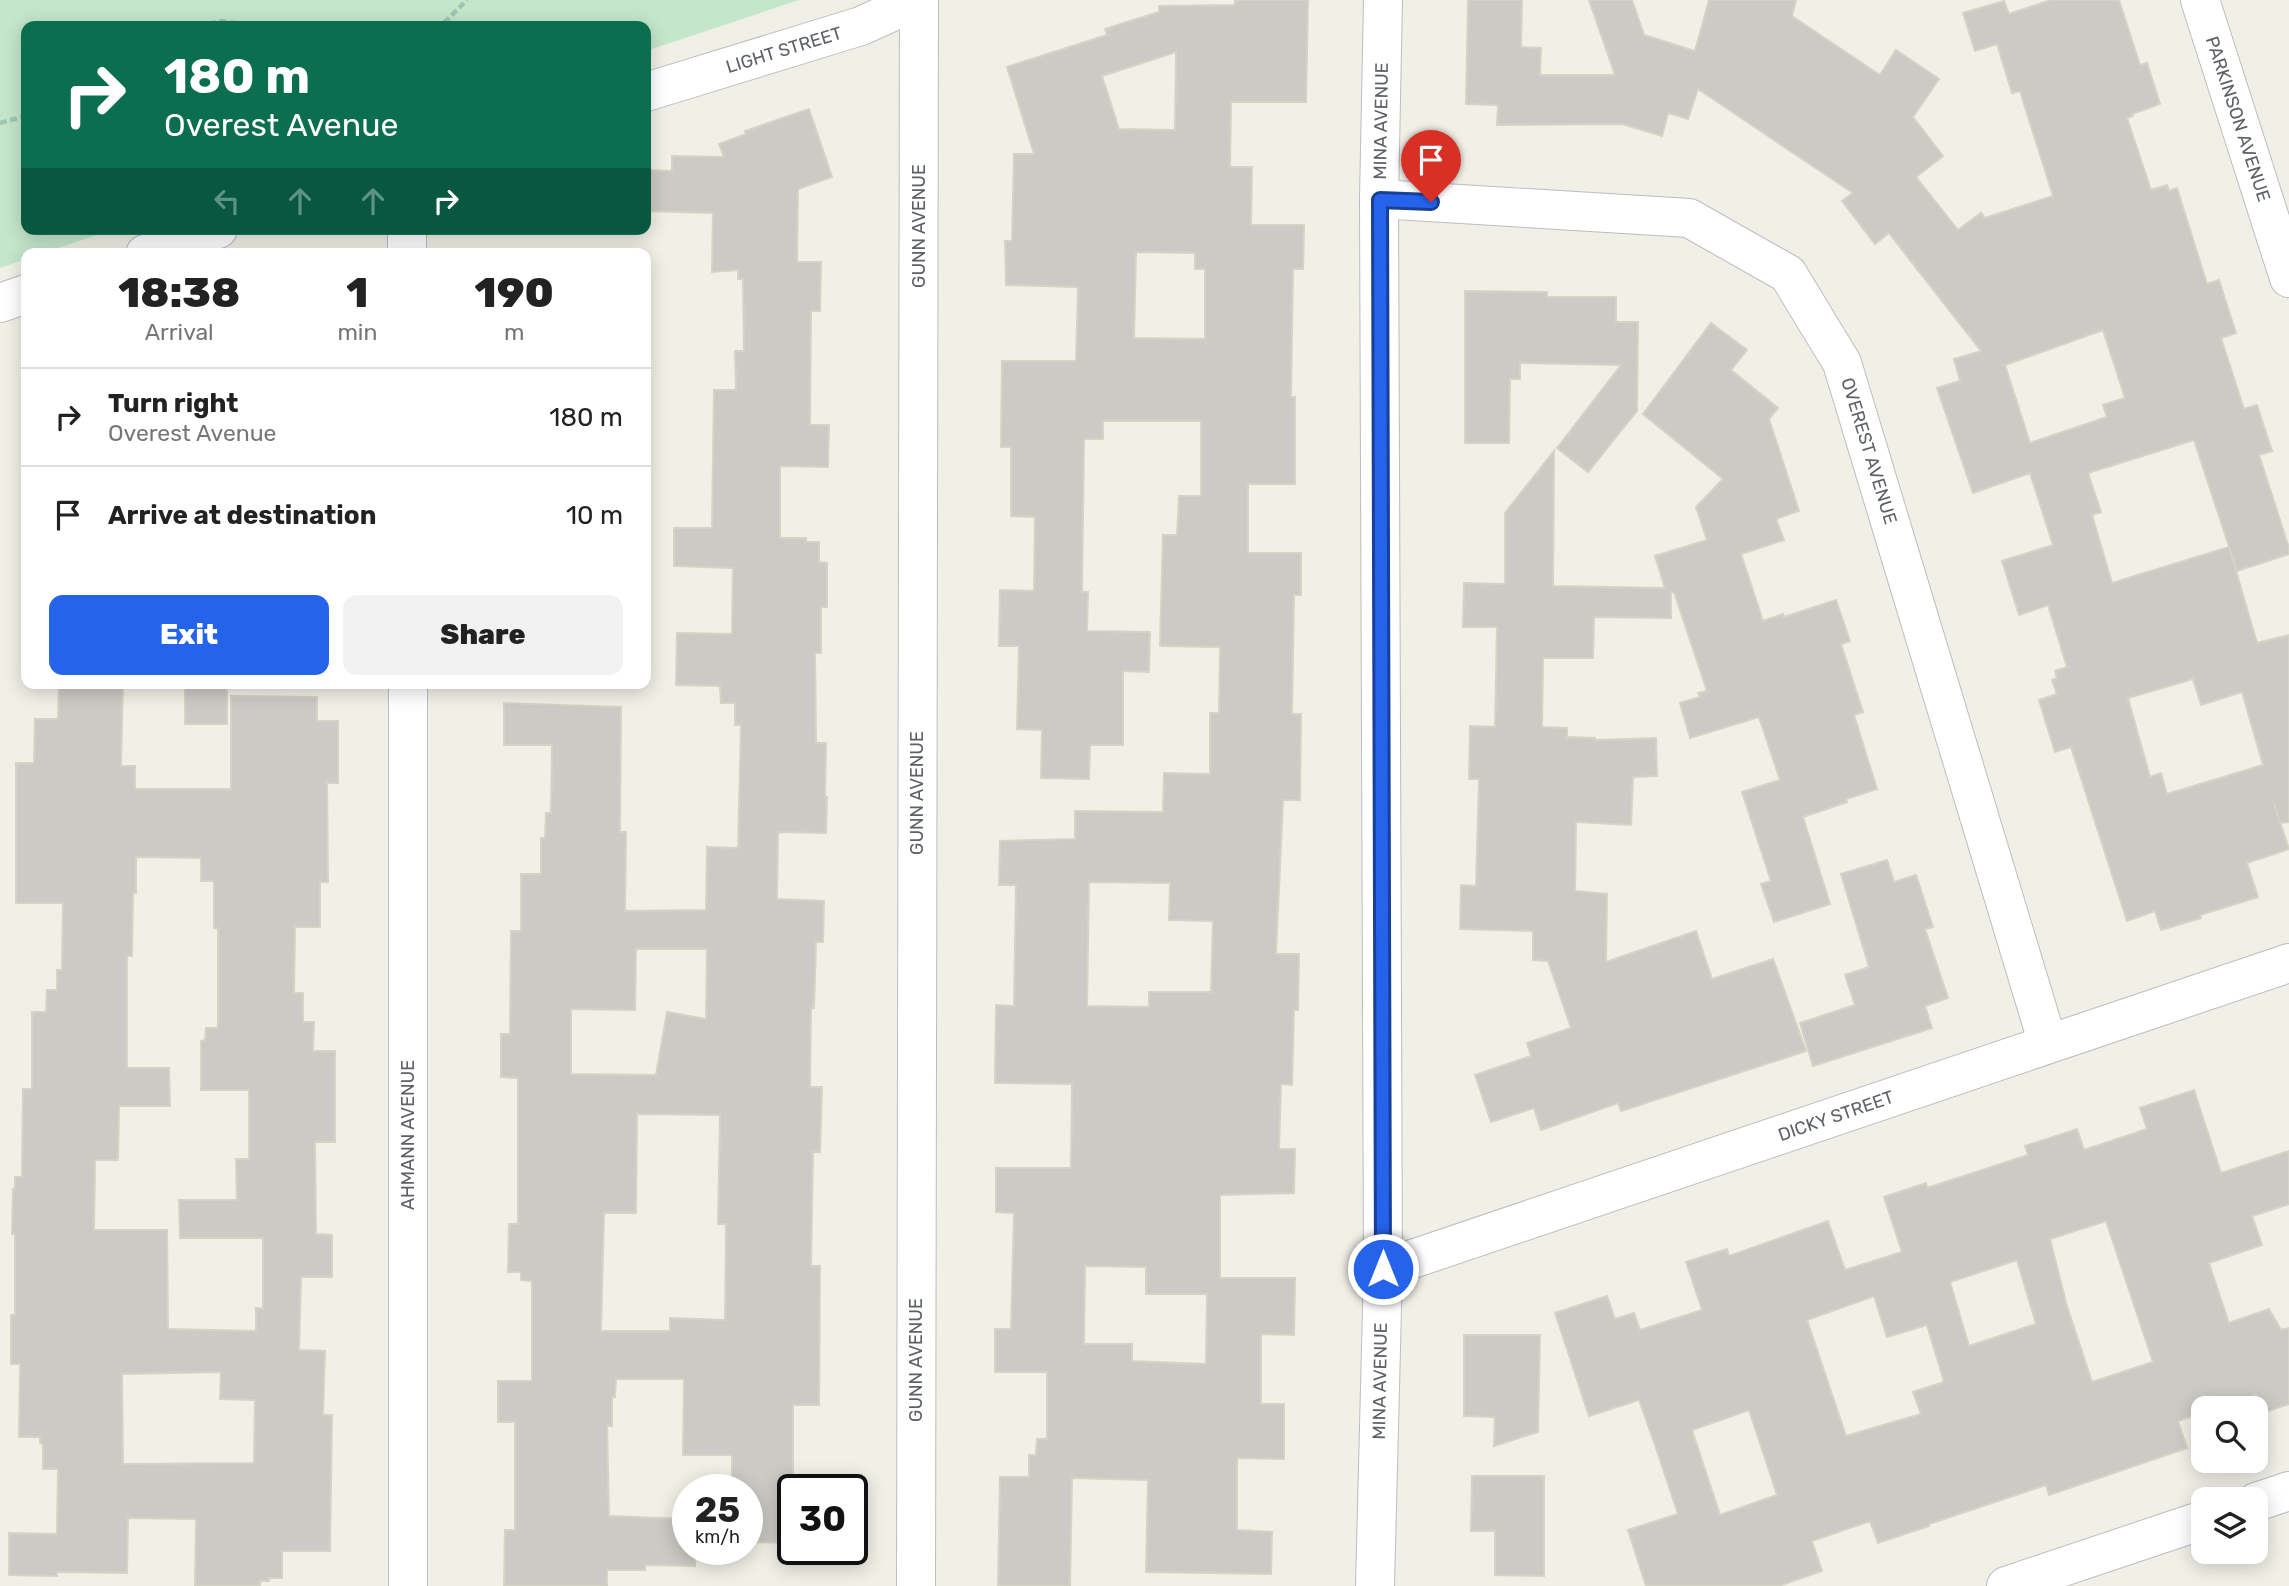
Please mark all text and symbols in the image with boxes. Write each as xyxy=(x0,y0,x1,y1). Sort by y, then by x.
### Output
street label: LIGHT STREET xyxy=(723,22,845,78)
street label: PARKINSON AVENUE xyxy=(2201,33,2275,205)
text: 180 m xyxy=(164,47,310,105)
icon: right xyxy=(49,49,140,140)
street label: MINA AVENUE xyxy=(1369,62,1393,180)
text: Overest Avenue xyxy=(164,106,398,144)
pin xyxy=(1401,130,1461,202)
icon: arrive xyxy=(1412,141,1450,179)
street label: GUNN AVENUE xyxy=(908,164,930,288)
icon: left xyxy=(208,182,246,220)
icon: ahead xyxy=(281,182,319,220)
icon: ahead xyxy=(354,182,392,220)
icon: right xyxy=(427,182,465,220)
text: 18:38 xyxy=(118,268,240,318)
text: 1 xyxy=(346,268,368,318)
text: 190 xyxy=(475,268,554,318)
text: Arrival xyxy=(145,318,214,346)
text: min xyxy=(337,318,377,346)
text: m xyxy=(504,318,524,346)
street label: OVEREST AVENUE xyxy=(1836,375,1902,527)
text: Turn right xyxy=(108,388,238,419)
icon: right xyxy=(49,398,87,436)
text: 180 m xyxy=(549,402,623,433)
text: Overest Avenue xyxy=(108,419,276,447)
icon: arrive xyxy=(49,496,87,534)
text: Arrive at destination xyxy=(108,500,376,531)
text: 10 m xyxy=(566,500,623,531)
button: Exit xyxy=(49,595,329,675)
button: Share xyxy=(343,595,623,675)
street label: GUNN AVENUE xyxy=(906,731,928,855)
street label: AHMANN AVENUE xyxy=(397,1060,419,1210)
street label: DICKY STREET xyxy=(1775,1086,1897,1146)
position arrow xyxy=(1346,1232,1420,1306)
street label: GUNN AVENUE xyxy=(905,1298,927,1422)
street label: MINA AVENUE xyxy=(1368,1322,1392,1440)
map controls xyxy=(2191,1396,2268,1564)
button: search xyxy=(2191,1396,2268,1473)
speed limit sign: 30 xyxy=(777,1474,868,1565)
button: layers xyxy=(2191,1487,2268,1564)
text: 25 xyxy=(695,1489,740,1531)
text: km/h xyxy=(695,1526,740,1548)

